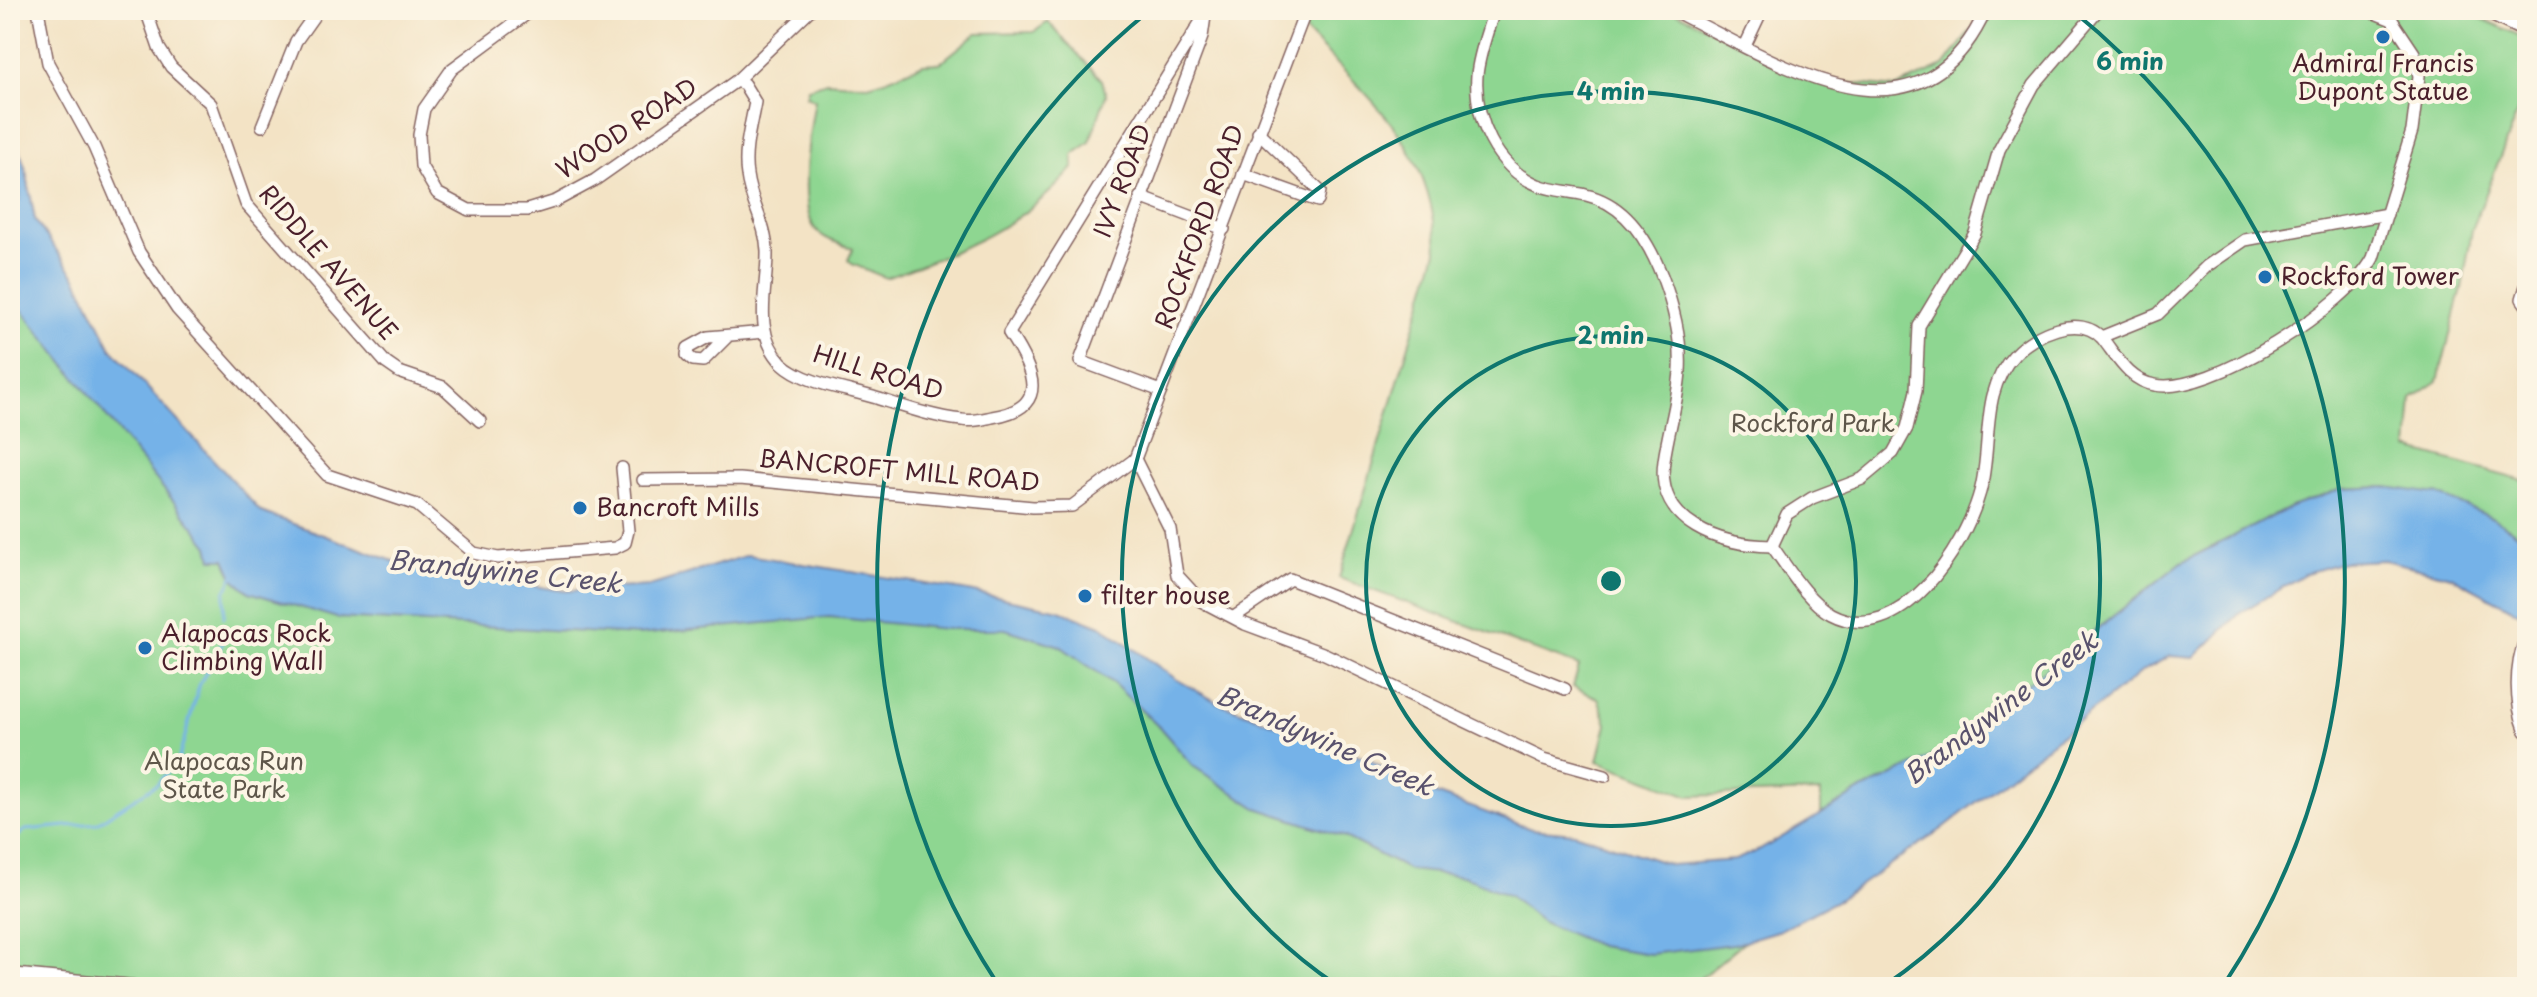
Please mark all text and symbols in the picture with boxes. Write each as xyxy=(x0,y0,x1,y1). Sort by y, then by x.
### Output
marker: Admiral Francis Dupont Statue xyxy=(2374,28,2392,46)
text: 6 min xyxy=(2096,42,2164,78)
place label: Admiral Francis Dupont Statue xyxy=(2292,44,2474,108)
street label: WOOD ROAD xyxy=(548,68,704,187)
text: 4 min xyxy=(1577,72,1645,108)
street label: IVY ROAD xyxy=(1083,118,1159,242)
street label: ROCKFORD ROAD xyxy=(1144,119,1252,334)
street label: RIDDLE AVENUE xyxy=(252,176,407,348)
place label: Rockford Tower xyxy=(2281,257,2460,293)
marker: Rockford Tower xyxy=(2256,268,2274,286)
text: 2 min xyxy=(1577,316,1645,352)
street label: HILL ROAD xyxy=(809,334,948,408)
park label: Rockford Park xyxy=(1731,404,1895,440)
street label: BANCROFT MILL ROAD xyxy=(757,439,1041,499)
place label: Bancroft Mills xyxy=(596,488,759,524)
marker: Bancroft Mills xyxy=(571,499,589,517)
water label: Brandywine Creek xyxy=(387,539,625,602)
centre of rings xyxy=(1597,567,1625,595)
place label: filter house xyxy=(1101,576,1231,612)
marker: filter house xyxy=(1076,587,1094,605)
place label: Alapocas Rock Climbing Wall xyxy=(161,614,331,678)
water label: Brandywine Creek xyxy=(1895,620,2106,793)
marker: Alapocas Rock Climbing Wall xyxy=(136,639,154,657)
water label: Brandywine Creek xyxy=(1211,674,1441,805)
park label: Alapocas Run State Park xyxy=(144,742,304,806)

